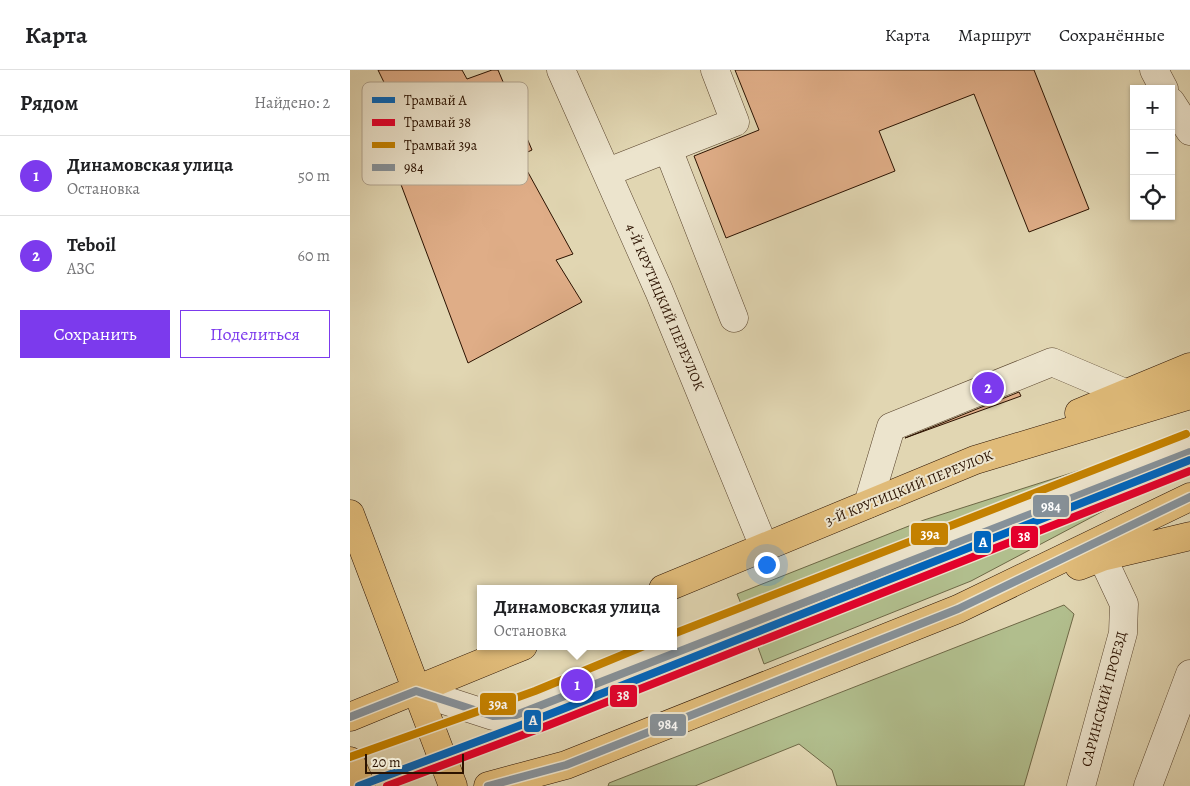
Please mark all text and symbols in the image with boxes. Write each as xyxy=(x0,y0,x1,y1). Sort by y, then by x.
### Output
text: Карта xyxy=(25,19,87,51)
text: Карта xyxy=(885,23,930,47)
text: Маршрут xyxy=(958,23,1031,47)
text: Сохранённые xyxy=(1059,23,1165,47)
legend xyxy=(362,82,528,185)
map controls xyxy=(1130,85,1175,220)
button: + xyxy=(1130,85,1175,130)
text: Рядом xyxy=(20,89,78,117)
text: Трамвай А xyxy=(404,91,468,110)
text: Найдено: 2 xyxy=(254,92,330,114)
text: Трамвай 38 xyxy=(404,113,471,132)
button: − xyxy=(1130,130,1175,175)
text: Трамвай 39а xyxy=(404,136,478,155)
text: Динамовская улица xyxy=(67,152,233,178)
text: 984 xyxy=(404,158,424,177)
text: 1 xyxy=(33,165,39,187)
text: 50 m xyxy=(298,165,330,187)
button: locate xyxy=(1130,175,1175,220)
text: Остановка xyxy=(67,178,140,200)
street label: 4-Й КРУТИЦКИЙ ПЕРЕУЛОК xyxy=(621,221,709,393)
text: Teboil xyxy=(67,232,116,258)
text: 2 xyxy=(32,245,40,267)
text: 60 m xyxy=(298,245,330,267)
text: АЗС xyxy=(67,258,95,280)
button: Сохранить xyxy=(20,310,170,358)
button: Поделиться xyxy=(180,310,330,358)
pin: 2 xyxy=(972,369,1004,407)
street label: 3-Й КРУТИЦКИЙ ПЕРЕУЛОК xyxy=(822,446,996,530)
line badge: 984 xyxy=(1032,494,1070,518)
text: 984 xyxy=(1041,497,1061,516)
line badge: 39а xyxy=(910,522,949,546)
text: 39а xyxy=(920,525,940,544)
line badge: 38 xyxy=(1010,525,1039,549)
text: 38 xyxy=(1018,527,1031,546)
line badge: А xyxy=(973,530,992,554)
text: А xyxy=(978,533,988,552)
your location xyxy=(754,552,780,578)
popup xyxy=(477,585,677,650)
text: Динамовская улица xyxy=(494,594,660,620)
text: Остановка xyxy=(494,620,567,642)
street label: САРИНСКИЙ ПРОЕЗД xyxy=(1077,629,1131,769)
pin: 1 xyxy=(561,666,593,704)
line badge: 38 xyxy=(609,684,638,708)
text: 38 xyxy=(617,686,630,705)
line badge: 39а xyxy=(479,692,517,716)
text: 39а xyxy=(488,695,508,714)
line badge: А xyxy=(523,709,542,733)
text: А xyxy=(528,711,538,730)
line badge: 984 xyxy=(649,713,687,737)
text: 984 xyxy=(658,715,678,734)
scale bar xyxy=(365,751,464,774)
text: 20 m xyxy=(372,753,401,772)

